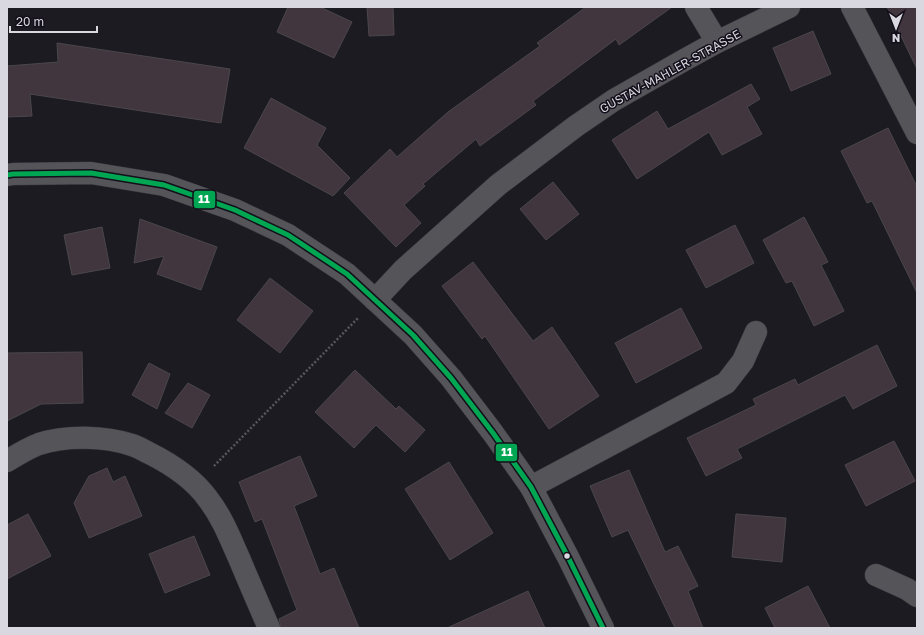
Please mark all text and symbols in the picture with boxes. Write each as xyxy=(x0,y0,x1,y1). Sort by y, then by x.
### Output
scale bar xyxy=(10,8,97,34)
north arrow xyxy=(876,8,916,48)
text: 20 m xyxy=(16,14,44,29)
street label: GUSTAV-MAHLER-STRASSE xyxy=(597,26,743,116)
text: N xyxy=(892,32,900,45)
line badge: 11 xyxy=(193,190,216,209)
text: 11 xyxy=(198,192,210,205)
line badge: 11 xyxy=(495,443,518,462)
text: 11 xyxy=(501,445,513,458)
unlabelled marker xyxy=(562,551,572,561)

